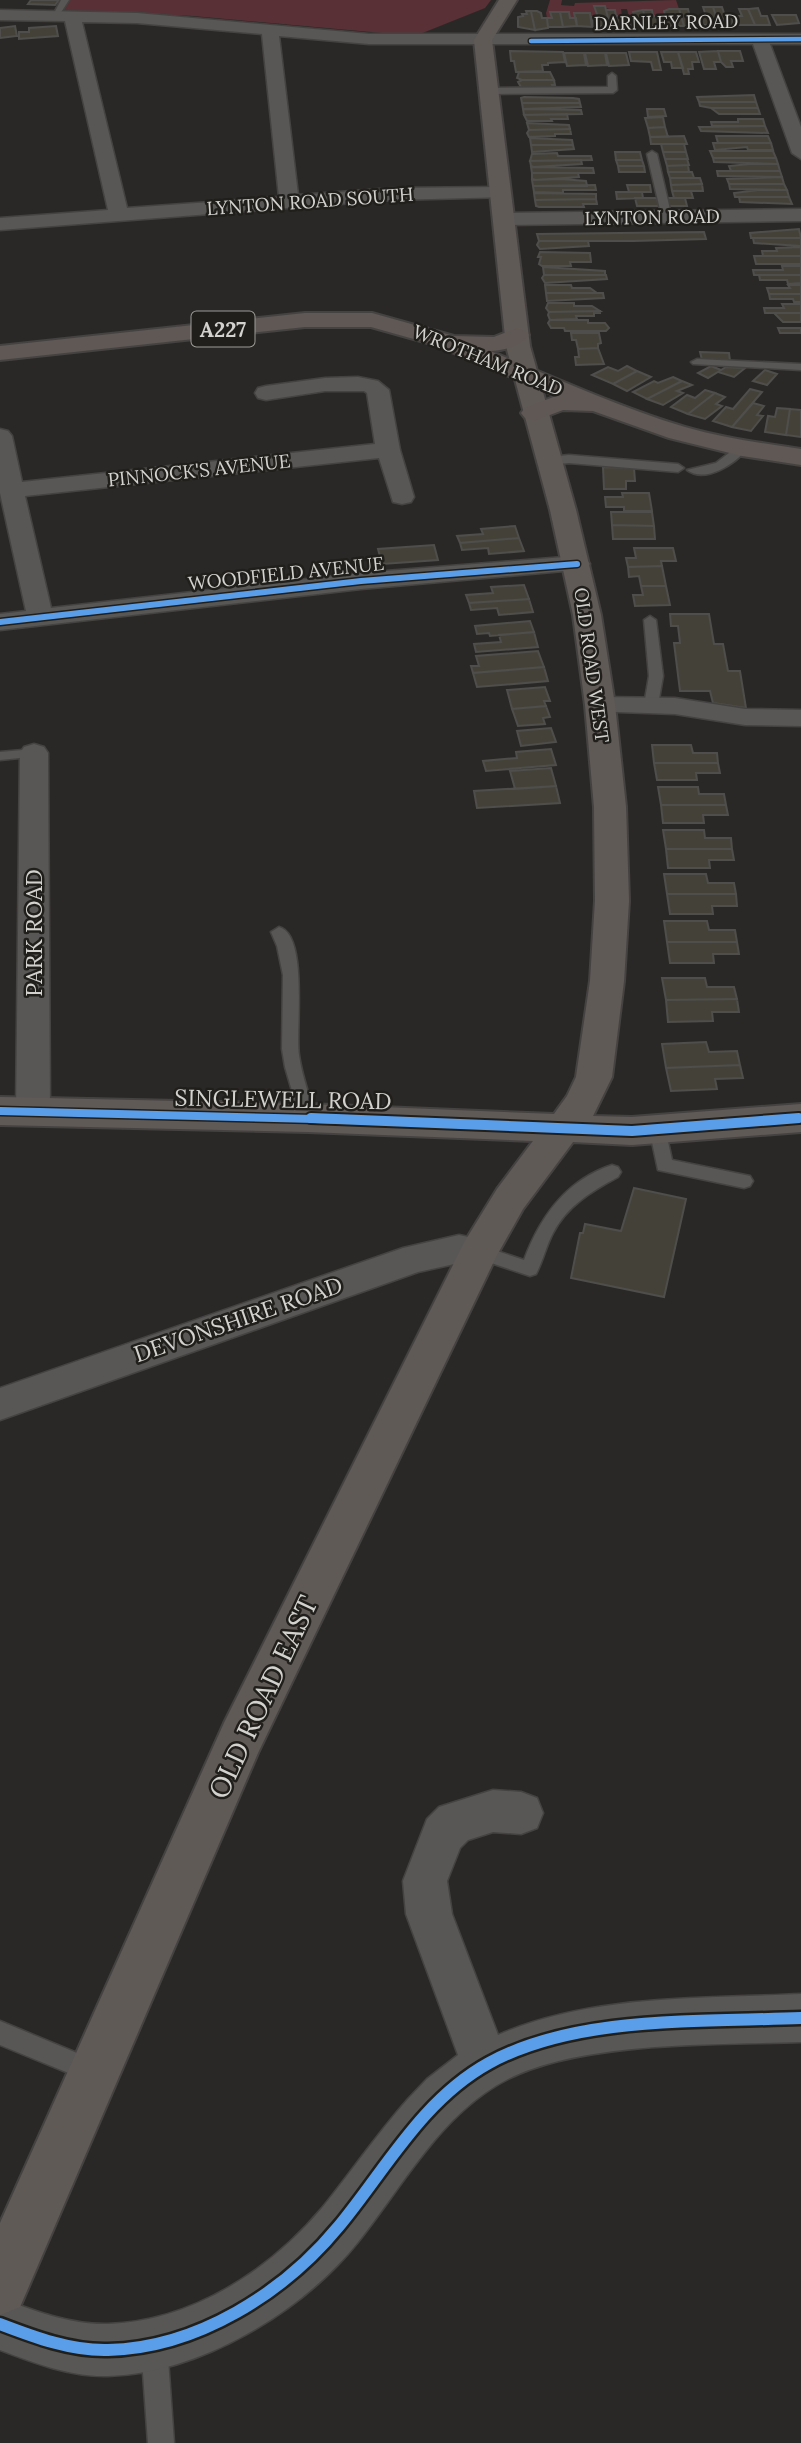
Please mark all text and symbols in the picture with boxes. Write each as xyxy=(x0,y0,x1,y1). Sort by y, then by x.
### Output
street label: DARNLEY ROAD xyxy=(593,9,739,35)
street label: LYNTON ROAD SOUTH xyxy=(206,182,414,220)
street label: LYNTON ROAD xyxy=(584,204,720,230)
road number: A227 xyxy=(192,312,255,346)
street label: WROTHAM ROAD xyxy=(409,319,567,401)
street label: PINNOCK'S AVENUE xyxy=(106,448,292,492)
street label: WOODFIELD AVENUE xyxy=(187,551,385,595)
street label: OLD ROAD WEST xyxy=(569,586,615,744)
street label: PARK ROAD xyxy=(19,869,48,997)
street label: SINGLEWELL ROAD xyxy=(174,1083,392,1115)
street label: DEVONSHIRE ROAD xyxy=(130,1270,346,1368)
street label: OLD ROAD EAST xyxy=(200,1589,326,1804)

